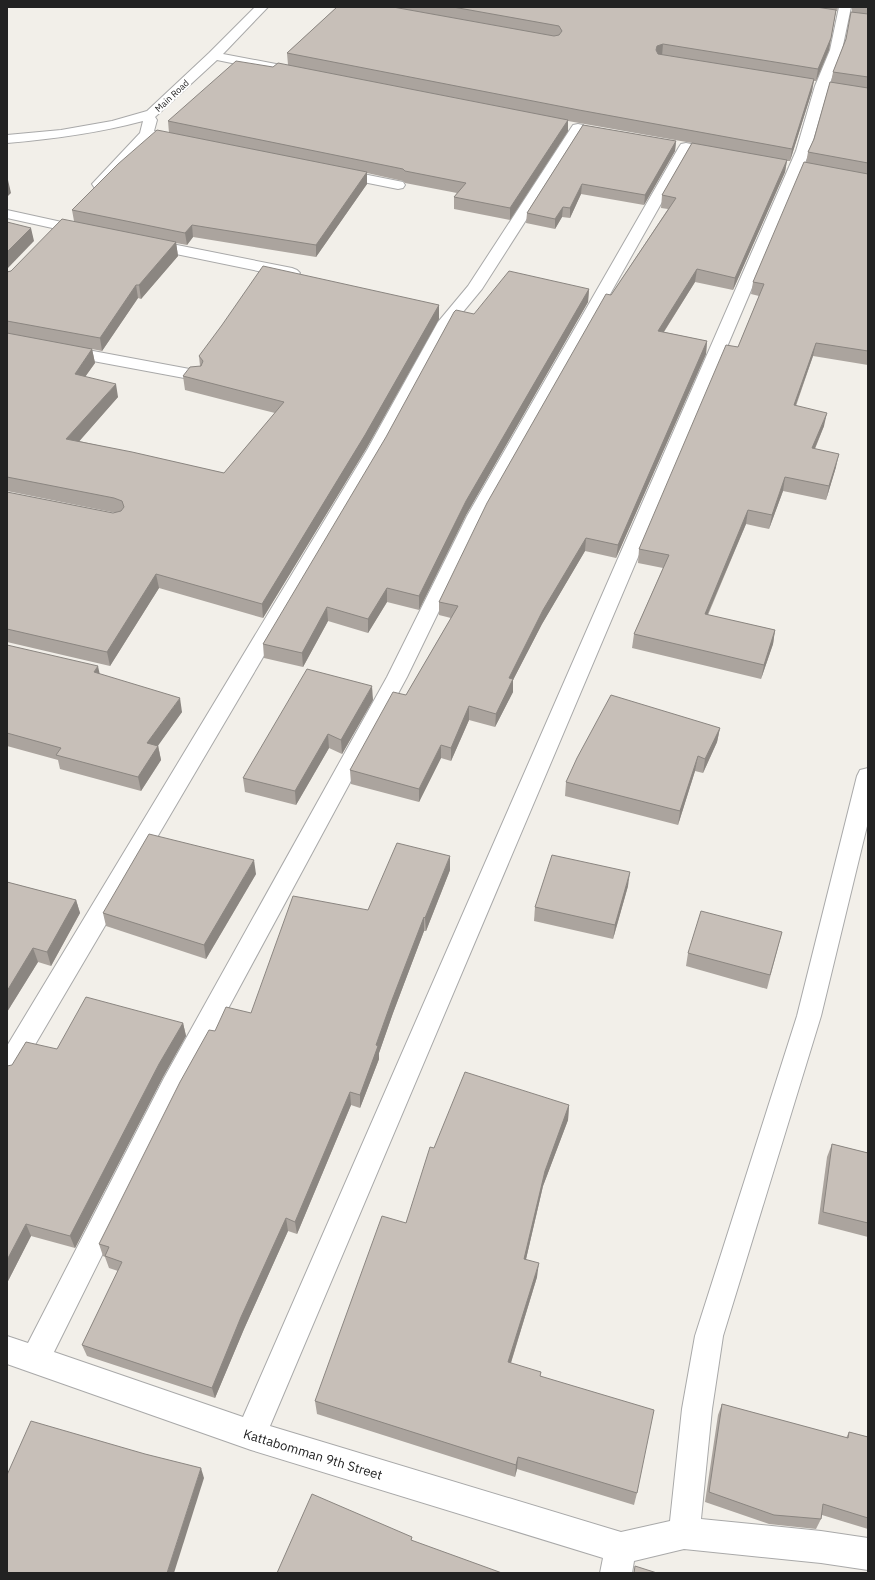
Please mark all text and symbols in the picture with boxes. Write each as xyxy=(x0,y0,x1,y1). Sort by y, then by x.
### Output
street label: Main Road xyxy=(152,77,191,114)
street label: Kattabomman 9th Street xyxy=(241,1425,384,1484)

